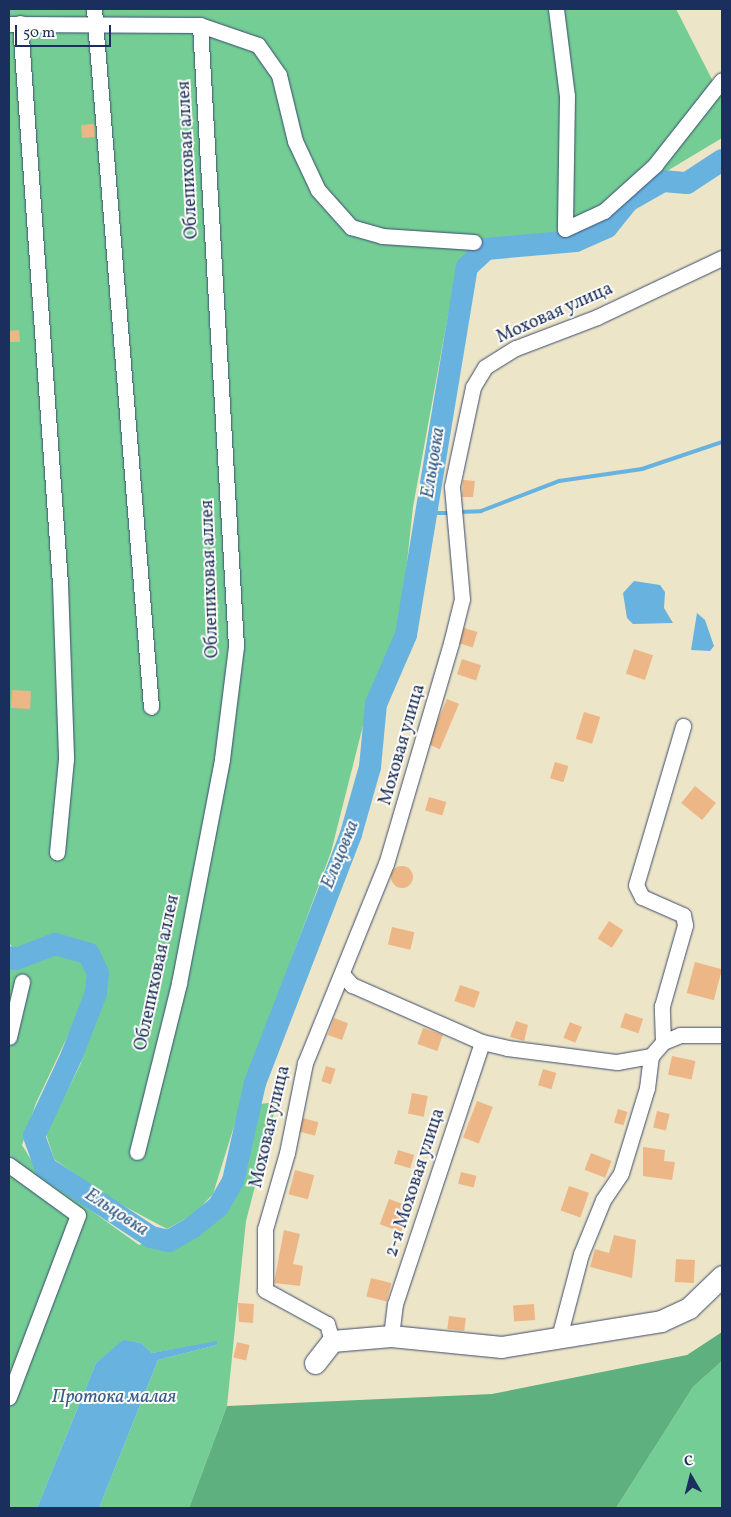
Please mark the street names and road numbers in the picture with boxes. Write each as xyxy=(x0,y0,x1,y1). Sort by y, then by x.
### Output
street label: Облепиховая аллея xyxy=(174,80,204,240)
street label: Моховая улица xyxy=(493,279,617,349)
street label: Облепиховая аллея xyxy=(197,499,225,659)
street label: Моховая улица xyxy=(375,682,431,808)
street label: Облепиховая аллея xyxy=(131,893,185,1053)
street label: Моховая улица xyxy=(246,1063,296,1191)
street label: 2-я Моховая улица xyxy=(382,1106,450,1260)

